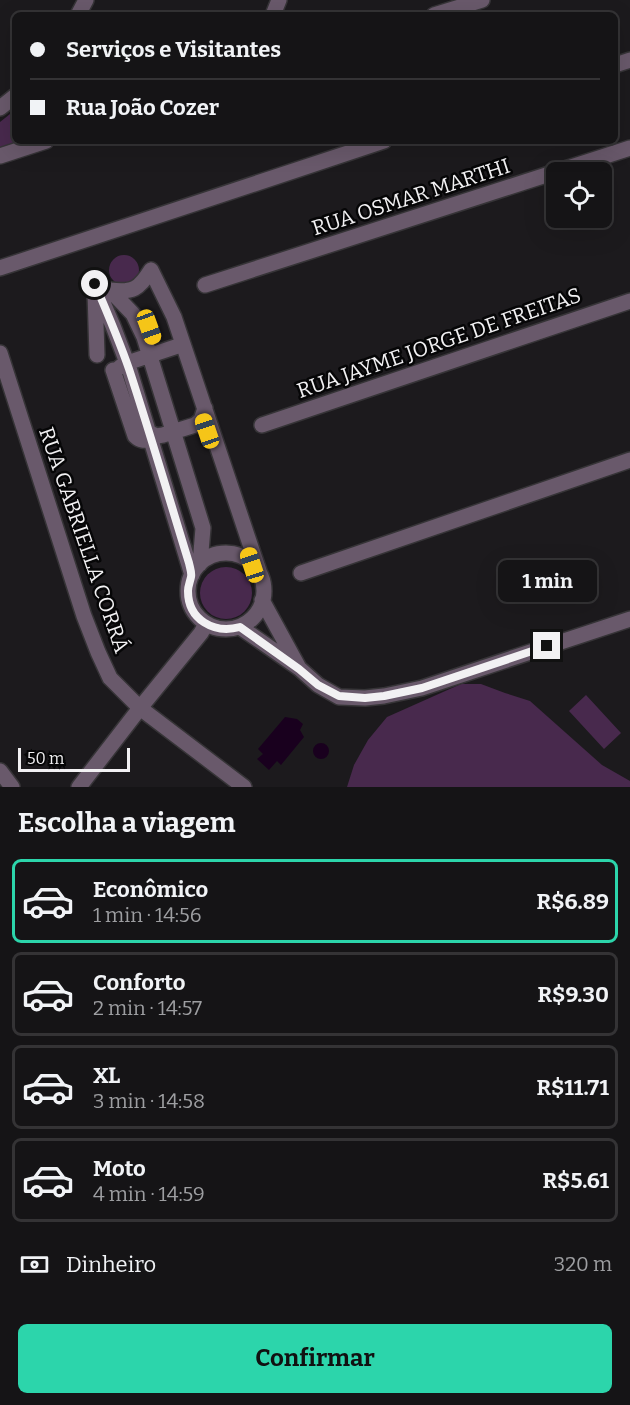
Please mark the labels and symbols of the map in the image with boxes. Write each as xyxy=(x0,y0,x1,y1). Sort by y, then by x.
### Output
street label: RUA OSMAR MARTHI xyxy=(309,153,513,241)
route start xyxy=(81,270,108,297)
street label: RUA JAYME JORGE DE FREITAS xyxy=(294,282,584,404)
car xyxy=(134,307,164,347)
car xyxy=(193,411,221,451)
street label: RUA GABRIELLA CORRÁ xyxy=(33,424,135,656)
car xyxy=(238,545,266,585)
callout: 1 min xyxy=(498,559,596,601)
route end xyxy=(533,632,560,659)
scale bar xyxy=(18,745,130,772)

